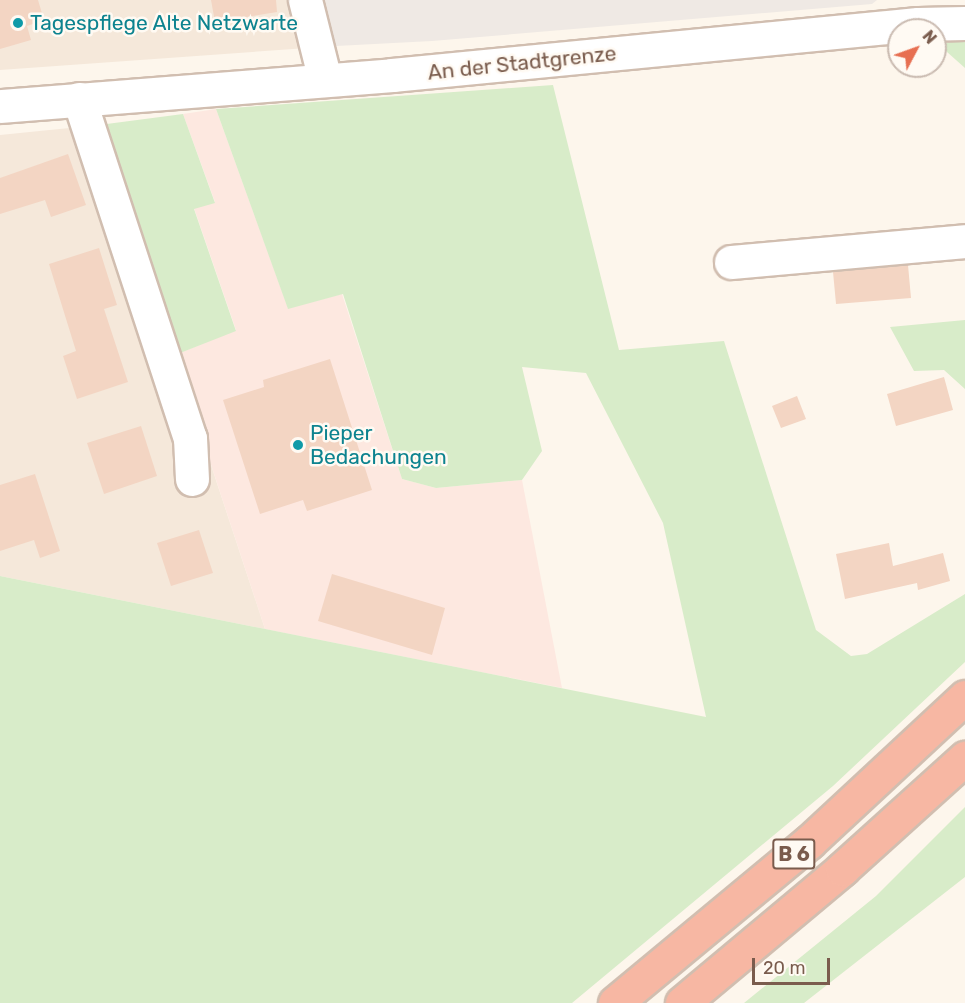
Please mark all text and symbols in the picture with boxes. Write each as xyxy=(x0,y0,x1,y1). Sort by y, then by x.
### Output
place label: Tagespflege Alte Netzwarte xyxy=(30,10,299,36)
marker: Tagespflege Alte Netzwarte xyxy=(11,16,25,30)
north arrow xyxy=(887,18,947,78)
text: N xyxy=(919,27,940,48)
street label: An der Stadtgrenze xyxy=(426,41,618,85)
place label: Pieper Bedachungen xyxy=(310,420,447,470)
marker: Pieper Bedachungen xyxy=(291,438,305,452)
road number: B 6 xyxy=(772,837,816,871)
scale bar xyxy=(755,946,833,984)
text: 20 m xyxy=(763,957,805,979)

